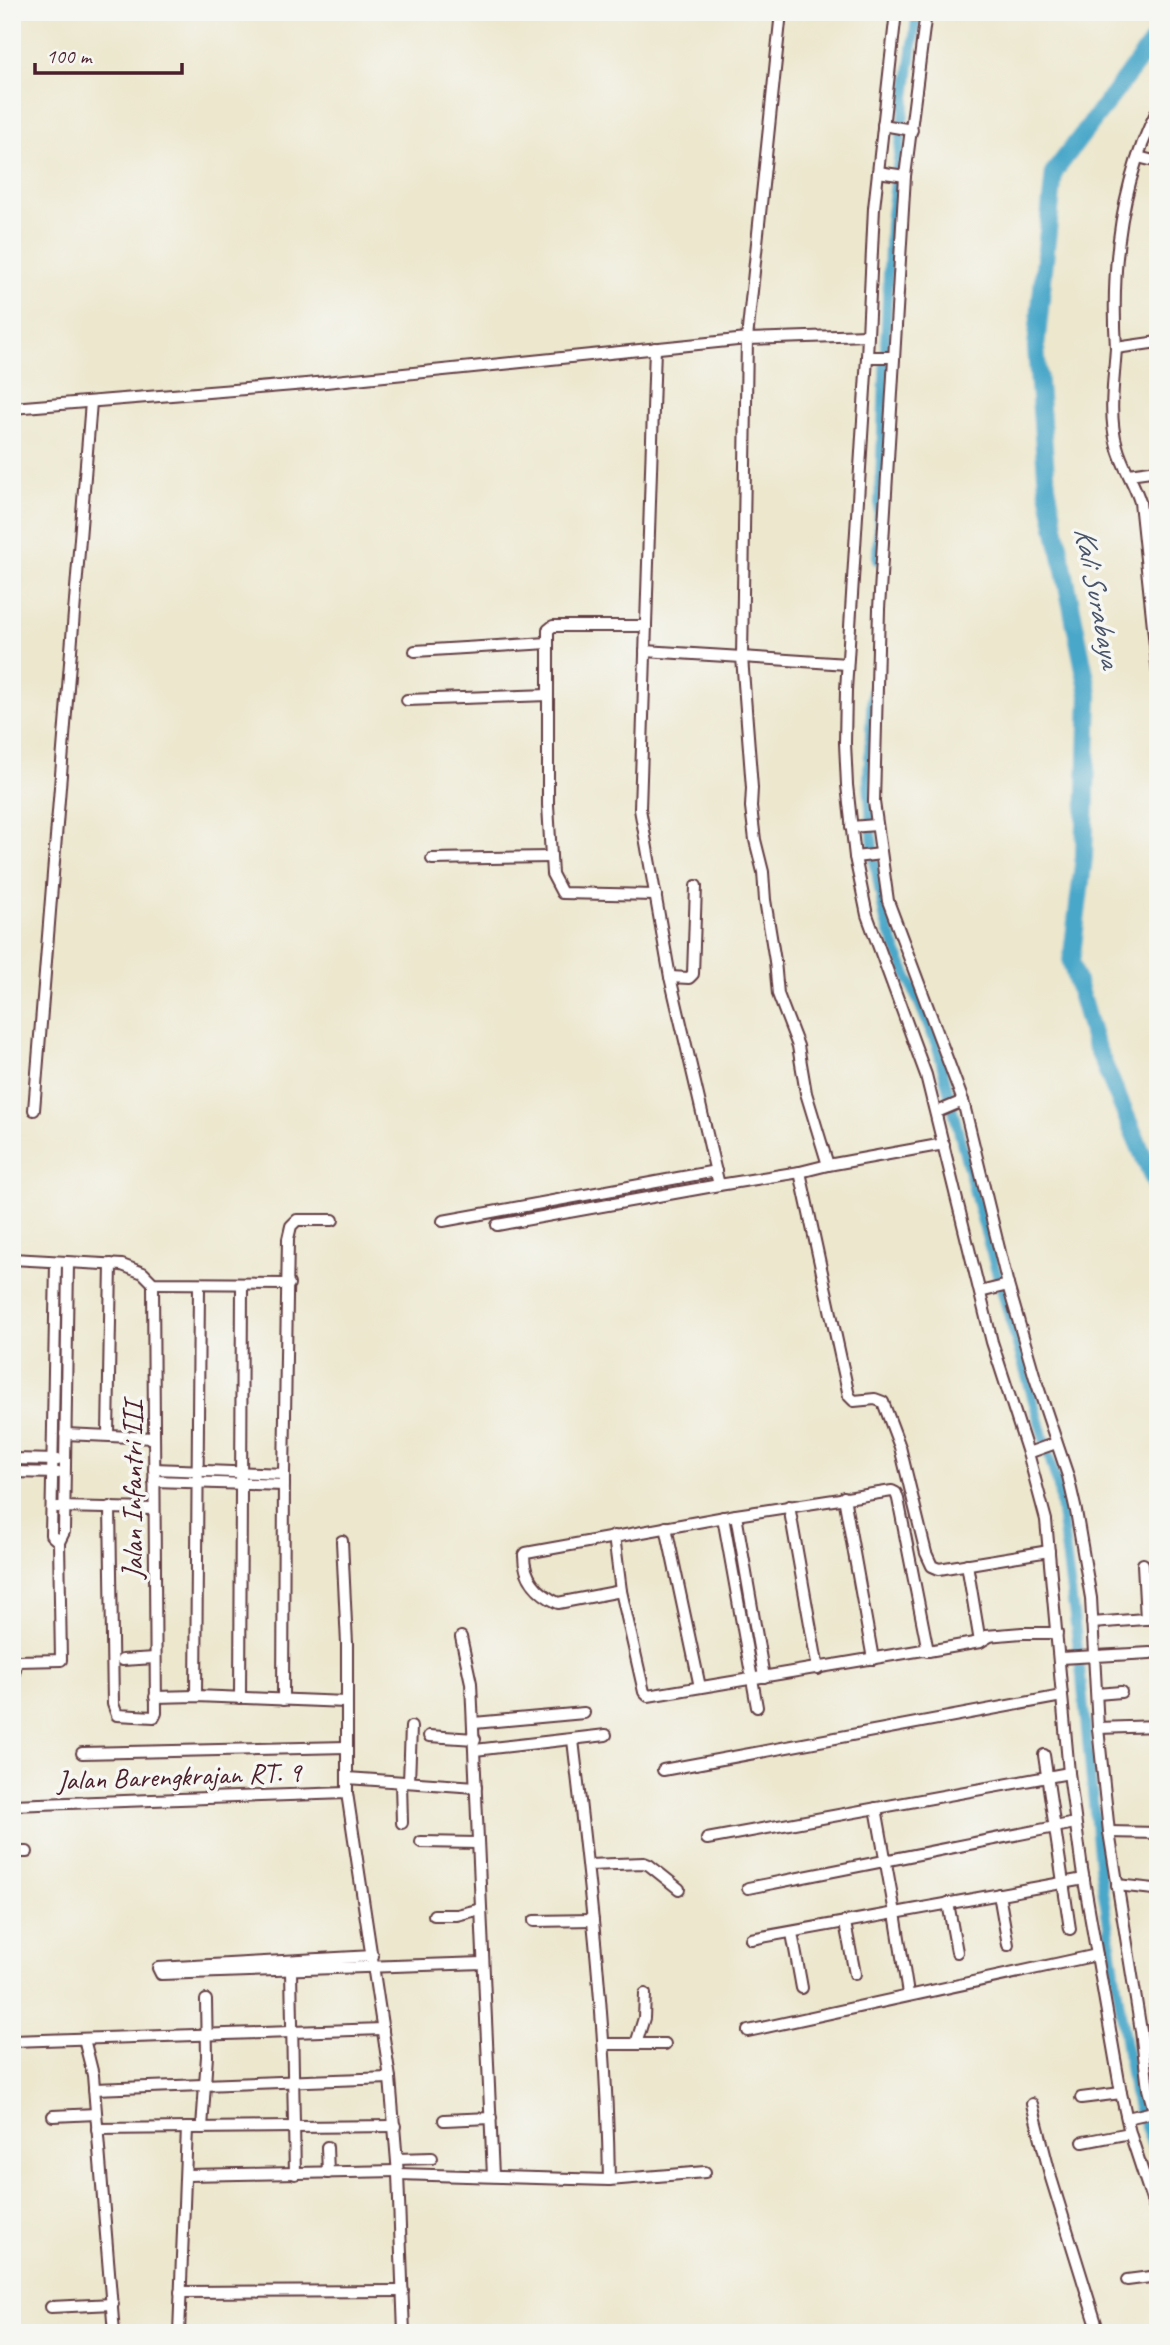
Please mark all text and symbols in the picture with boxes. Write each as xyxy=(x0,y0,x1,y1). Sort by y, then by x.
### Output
scale bar xyxy=(35,32,182,76)
text: 100 m xyxy=(46,43,93,69)
water label: Kali Surabaya xyxy=(1066,524,1131,674)
street label: Jalan Infantri III xyxy=(115,1395,150,1581)
street label: Jalan Barengkrajan RT. 9 xyxy=(54,1754,304,1798)

